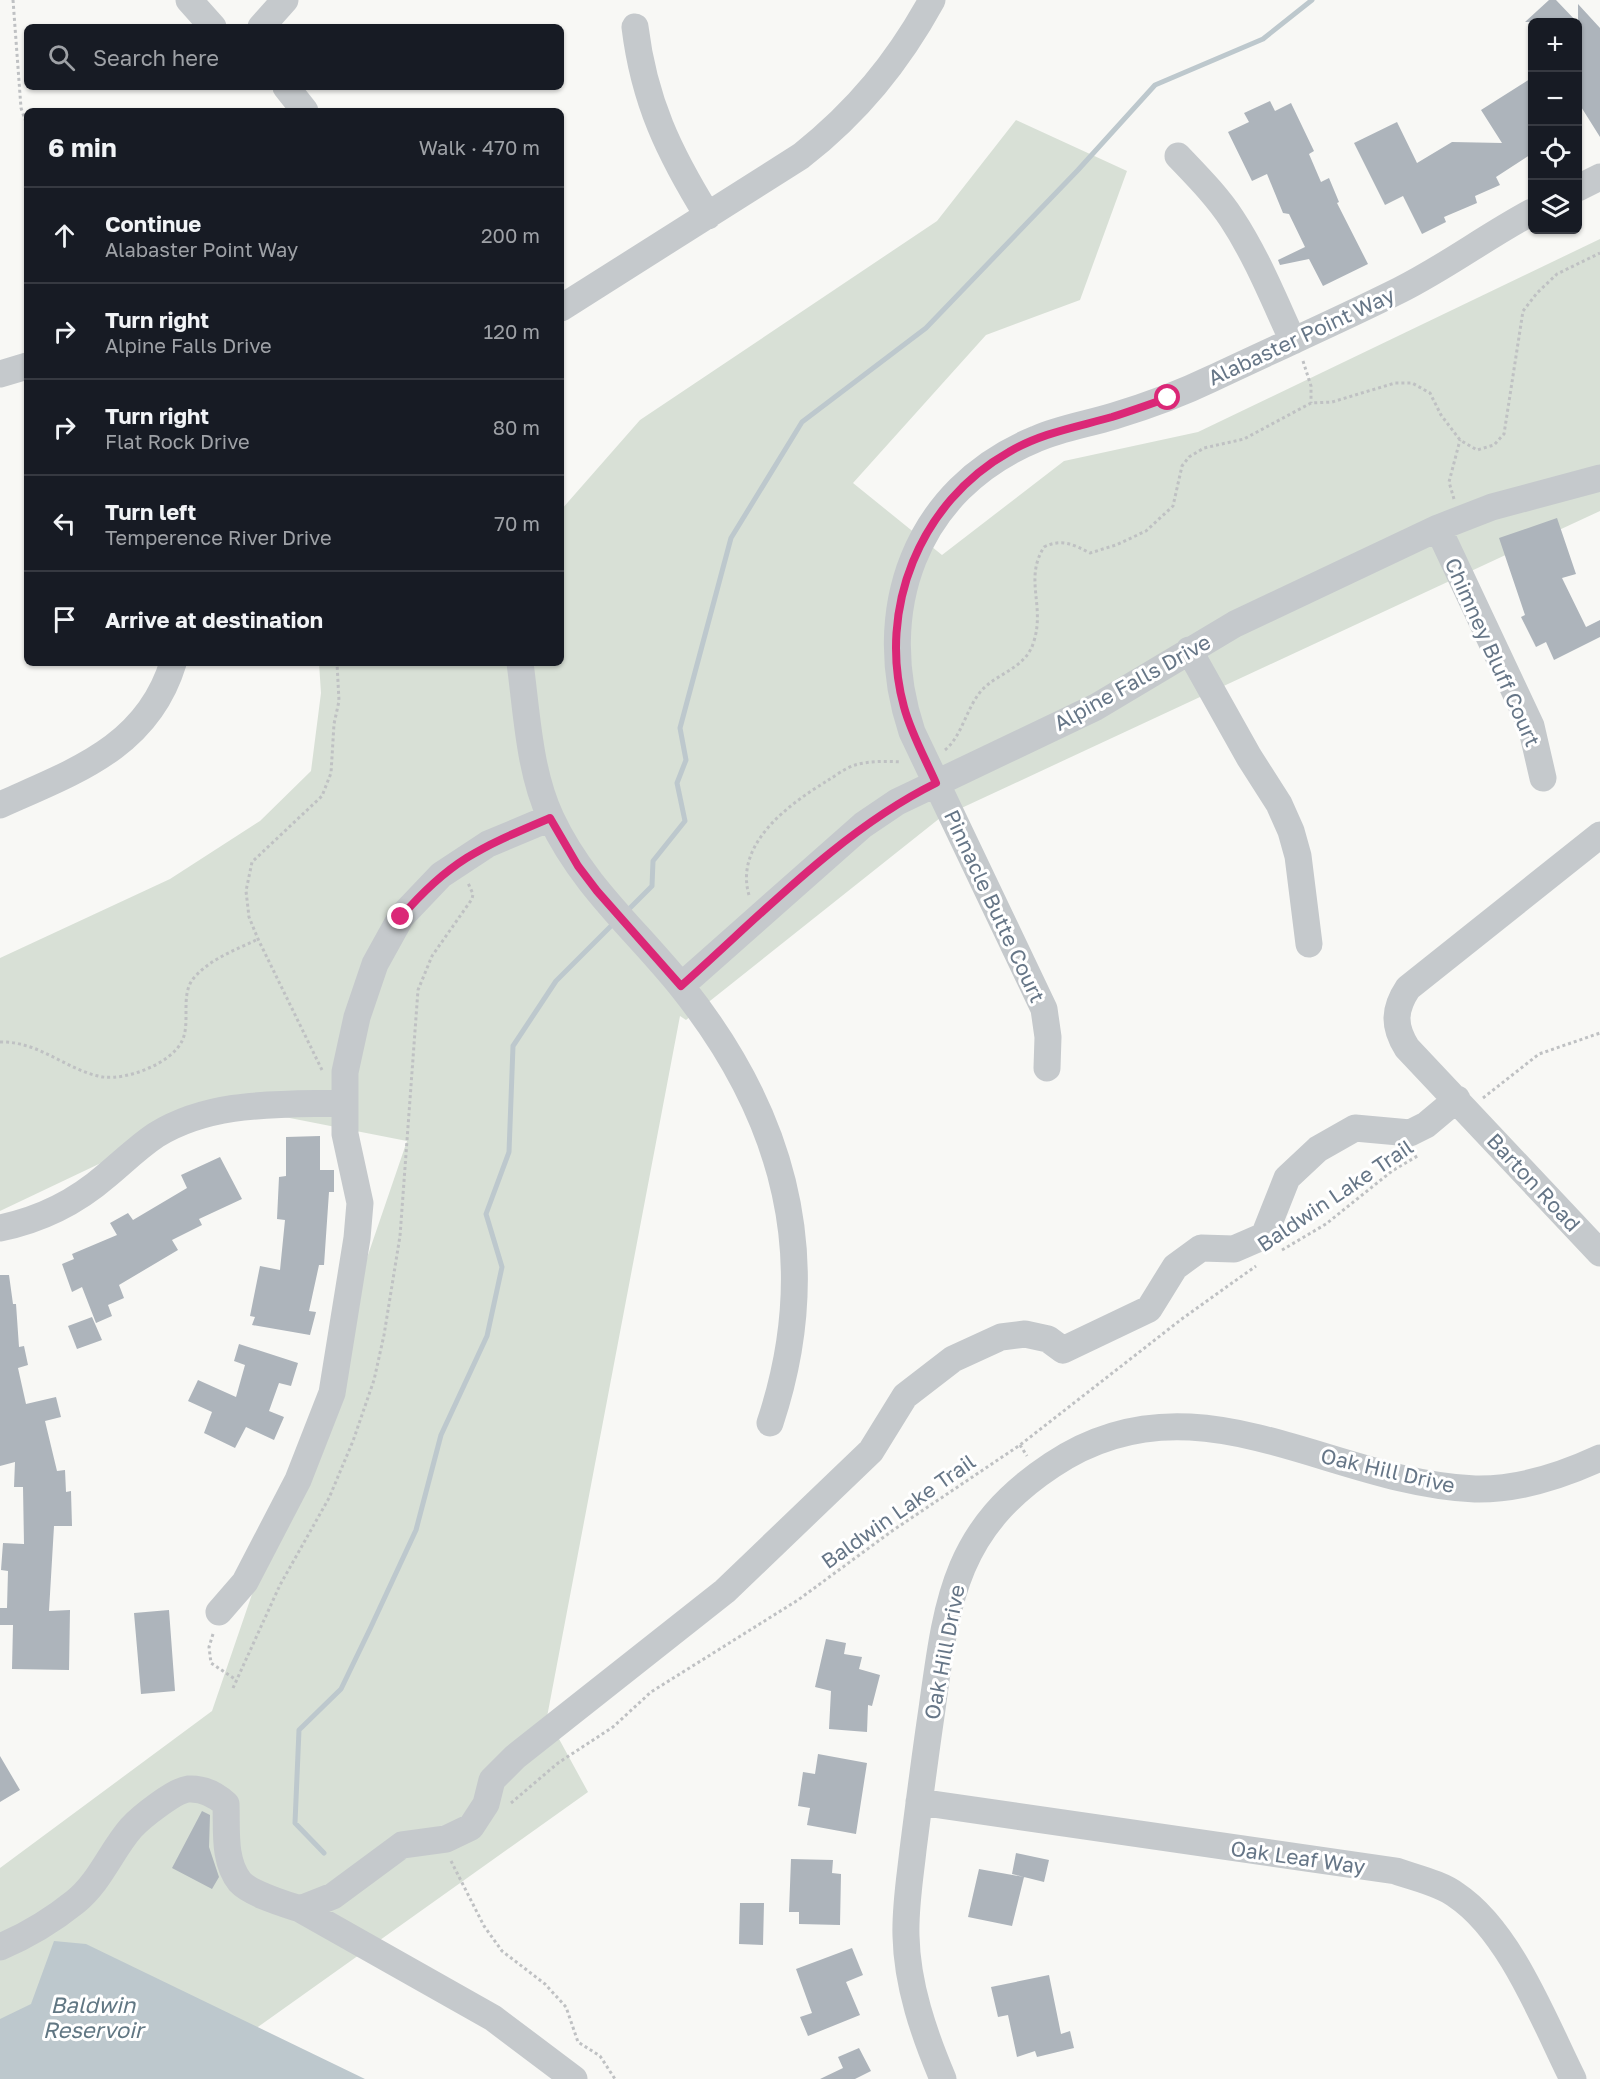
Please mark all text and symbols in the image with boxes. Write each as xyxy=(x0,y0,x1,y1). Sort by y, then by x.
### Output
map controls xyxy=(1528,18,1582,234)
button: + xyxy=(1528,18,1582,72)
search box xyxy=(24,24,564,90)
icon: search xyxy=(45,41,78,74)
text: Search here xyxy=(93,44,219,71)
button: − xyxy=(1528,72,1582,126)
button: locate xyxy=(1528,126,1582,180)
text: 6 min xyxy=(48,132,117,163)
text: Walk · 470 m xyxy=(419,135,540,159)
button: layers xyxy=(1528,180,1582,234)
text: Continue xyxy=(105,210,201,237)
icon: ahead xyxy=(48,219,81,252)
text: 200 m xyxy=(481,223,540,247)
text: Alabaster Point Way xyxy=(105,237,298,261)
street label: Alabaster Point Way xyxy=(1204,281,1399,391)
text: Turn right xyxy=(105,306,209,333)
icon: right xyxy=(48,315,81,348)
text: 120 m xyxy=(484,319,540,343)
text: Alpine Falls Drive xyxy=(105,333,272,357)
route start xyxy=(1154,384,1180,410)
text: Turn right xyxy=(105,402,209,429)
icon: right xyxy=(48,411,81,444)
text: 80 m xyxy=(493,415,540,439)
text: Flat Rock Drive xyxy=(105,429,250,453)
text: Turn left xyxy=(105,498,196,525)
icon: left xyxy=(48,507,81,540)
text: 70 m xyxy=(494,511,540,535)
text: Temperence River Drive xyxy=(105,525,332,549)
street label: Chimney Bluff Court xyxy=(1440,554,1546,750)
icon: arrive xyxy=(48,603,81,636)
text: Arrive at destination xyxy=(105,606,323,633)
street label: Alpine Falls Drive xyxy=(1049,628,1215,736)
street label: Pinnacle Butte Court xyxy=(939,805,1051,1007)
route end xyxy=(387,903,413,929)
street label: Barton Road xyxy=(1482,1127,1586,1237)
street label: Baldwin Lake Trail xyxy=(1252,1133,1418,1257)
street label: Oak Hill Drive xyxy=(1318,1442,1458,1498)
street label: Baldwin Lake Trail xyxy=(816,1448,980,1574)
street label: Oak Hill Drive xyxy=(918,1582,970,1722)
street label: Oak Leaf Way xyxy=(1229,1835,1367,1879)
water label: Baldwin Reservoir xyxy=(43,1991,147,2043)

